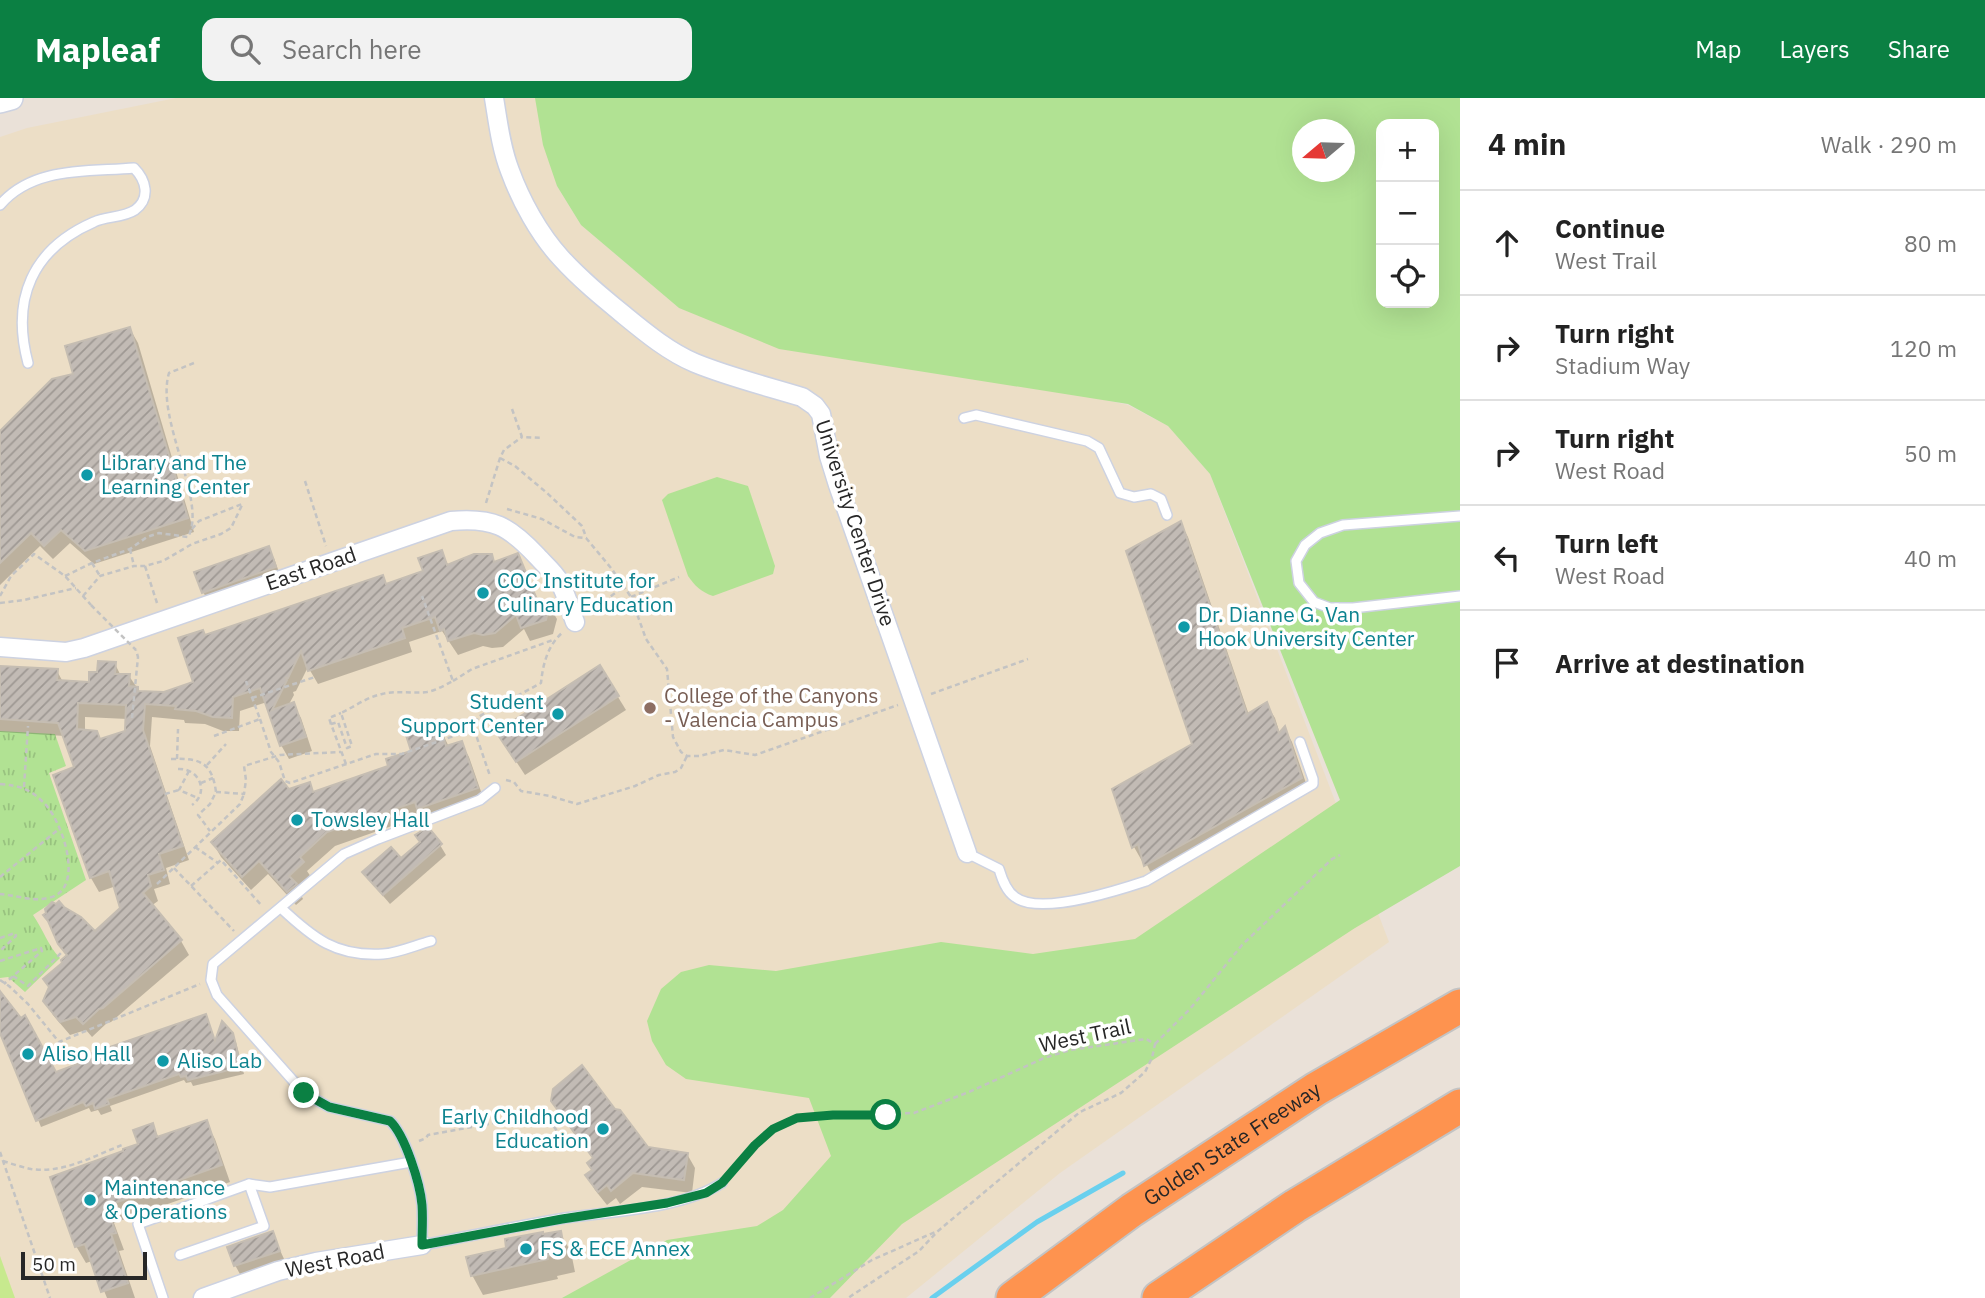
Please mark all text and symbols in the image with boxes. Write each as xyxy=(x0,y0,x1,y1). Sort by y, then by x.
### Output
search box xyxy=(202,18,692,81)
text: Mapleaf xyxy=(35,28,160,71)
icon: search xyxy=(226,30,264,68)
text: Search here xyxy=(282,32,422,66)
text: Map xyxy=(1695,33,1742,65)
text: Layers xyxy=(1780,33,1850,65)
text: Share xyxy=(1888,33,1950,65)
north arrow xyxy=(1292,119,1355,182)
map controls xyxy=(1376,119,1439,308)
button: + xyxy=(1376,119,1439,182)
text: 4 min xyxy=(1488,124,1566,163)
text: Walk · 290 m xyxy=(1821,129,1957,159)
button: − xyxy=(1376,182,1439,245)
text: Continue xyxy=(1555,211,1665,245)
icon: ahead xyxy=(1488,224,1526,262)
text: 80 m xyxy=(1904,228,1957,258)
button: locate xyxy=(1376,245,1439,308)
text: West Trail xyxy=(1555,245,1657,275)
text: Turn right xyxy=(1555,316,1674,350)
icon: right xyxy=(1488,329,1526,367)
text: 120 m xyxy=(1890,333,1957,363)
text: Stadium Way xyxy=(1555,350,1690,380)
street label: University Center Drive xyxy=(809,416,903,630)
text: Turn right xyxy=(1555,421,1674,455)
icon: right xyxy=(1488,434,1526,472)
text: 50 m xyxy=(1904,438,1957,468)
place label: Library and The Learning Center xyxy=(101,448,250,500)
text: West Road xyxy=(1555,455,1665,485)
marker: Library and The Learning Center xyxy=(79,467,95,483)
text: Turn left xyxy=(1555,526,1658,560)
street label: East Road xyxy=(262,539,360,597)
icon: left xyxy=(1488,539,1526,577)
text: 40 m xyxy=(1904,543,1957,573)
text: West Road xyxy=(1555,560,1665,590)
place label: COC Institute for Culinary Education xyxy=(497,566,674,618)
marker: COC Institute for Culinary Education xyxy=(475,585,491,601)
place label: Dr. Dianne G. Van Hook University Center xyxy=(1198,600,1415,652)
marker: Dr. Dianne G. Van Hook University Center xyxy=(1176,619,1192,635)
icon: arrive xyxy=(1488,644,1526,682)
text: Arrive at destination xyxy=(1555,646,1805,680)
place label: College of the Canyons - Valencia Campus xyxy=(664,681,879,733)
place label: Student Support Center xyxy=(401,687,544,739)
marker: College of the Canyons - Valencia Campus xyxy=(642,700,658,716)
marker: Student Support Center xyxy=(550,706,566,722)
place label: Towsley Hall xyxy=(311,805,430,833)
marker: Towsley Hall xyxy=(289,812,305,828)
street label: West Trail xyxy=(1036,1012,1134,1058)
place label: Aliso Hall xyxy=(42,1039,131,1067)
marker: Aliso Hall xyxy=(20,1046,36,1062)
place label: Aliso Lab xyxy=(177,1046,262,1074)
marker: Aliso Lab xyxy=(155,1053,171,1069)
street label: Golden State Freeway xyxy=(1138,1074,1326,1212)
route end xyxy=(288,1077,319,1108)
route start xyxy=(870,1099,901,1130)
place label: Early Childhood Education xyxy=(441,1102,589,1154)
marker: Early Childhood Education xyxy=(595,1121,611,1137)
place label: Maintenance & Operations xyxy=(104,1173,227,1225)
marker: Maintenance & Operations xyxy=(82,1192,98,1208)
place label: FS & ECE Annex xyxy=(540,1234,691,1262)
street label: West Road xyxy=(283,1237,387,1283)
marker: FS & ECE Annex xyxy=(518,1241,534,1257)
scale bar xyxy=(21,1249,147,1281)
text: 50 m xyxy=(32,1252,76,1276)

